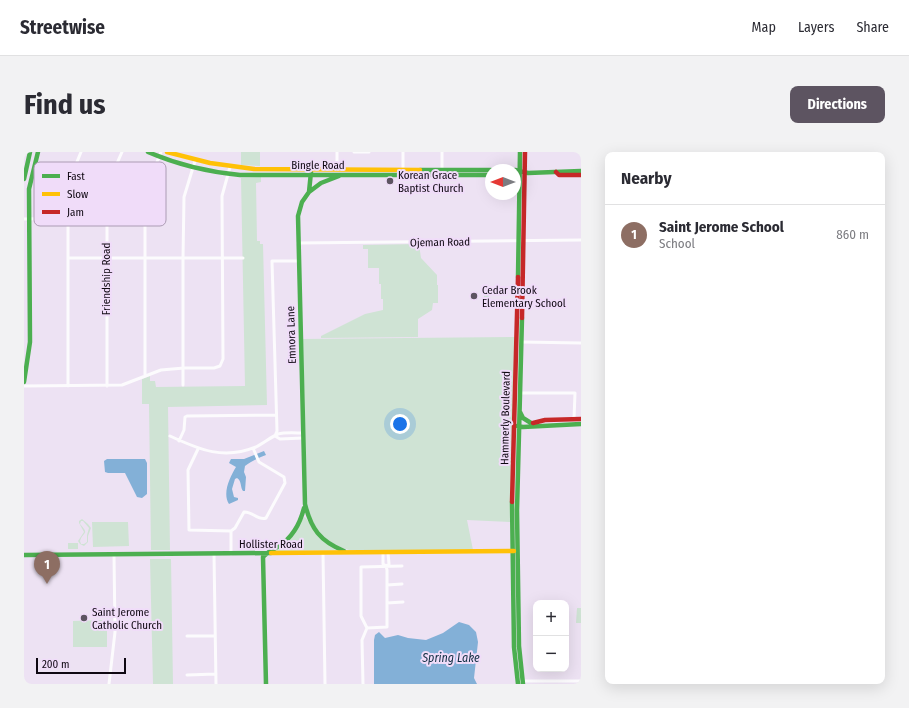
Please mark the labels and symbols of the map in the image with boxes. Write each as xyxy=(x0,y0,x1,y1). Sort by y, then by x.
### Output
street label: Bingle Road xyxy=(291,159,345,172)
legend xyxy=(34,162,166,226)
north arrow xyxy=(485,164,521,200)
place label: Korean Grace Baptist Church xyxy=(398,169,464,195)
text: Fast xyxy=(67,170,85,183)
marker: Korean Grace Baptist Church xyxy=(385,176,395,186)
text: Slow xyxy=(67,188,88,201)
text: Jam xyxy=(67,206,84,219)
street label: Ojeman Road xyxy=(410,235,470,250)
street label: Friendship Road xyxy=(100,243,113,315)
place label: Cedar Brook Elementary School xyxy=(482,284,566,310)
marker: Cedar Brook Elementary School xyxy=(469,291,479,301)
street label: Emnora Lane xyxy=(284,306,299,364)
street label: Hammerly Boulevard xyxy=(498,371,513,465)
your location xyxy=(390,414,410,434)
street label: Hollister Road xyxy=(239,538,303,551)
pin: 1 xyxy=(34,551,60,584)
place label: Saint Jerome Catholic Church xyxy=(92,606,162,632)
marker: Saint Jerome Catholic Church xyxy=(79,613,89,623)
water label: Spring Lake xyxy=(421,651,480,665)
scale bar xyxy=(36,656,126,675)

